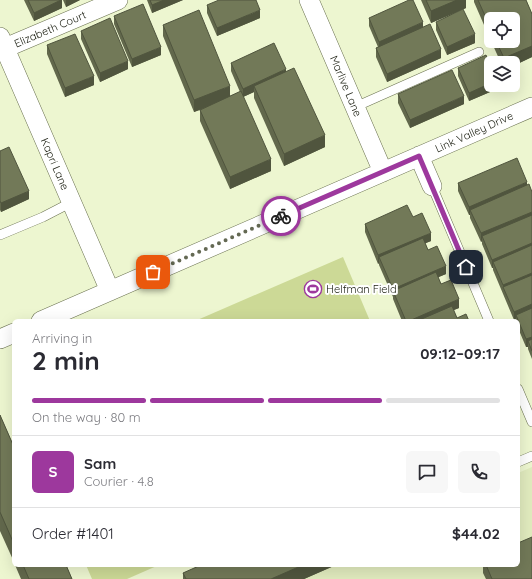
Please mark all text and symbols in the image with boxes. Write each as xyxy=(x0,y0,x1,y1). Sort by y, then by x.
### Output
street label: Elizabeth Court xyxy=(12,7,88,50)
map controls xyxy=(484,12,520,92)
button: locate xyxy=(484,12,520,48)
street label: Marlive Lane xyxy=(327,53,365,119)
button: layers xyxy=(484,56,520,92)
street label: Link Valley Drive xyxy=(433,108,515,156)
street label: Kapri Lane xyxy=(38,136,72,192)
courier xyxy=(261,196,301,236)
icon: bike xyxy=(270,205,292,227)
pin xyxy=(449,250,483,284)
pin xyxy=(136,255,170,289)
icon: home xyxy=(455,256,477,278)
icon: bag xyxy=(142,261,164,283)
sports icon: Helfman Field xyxy=(303,279,323,299)
place label: Helfman Field xyxy=(326,282,397,296)
text: Arriving in xyxy=(32,330,92,346)
text: 2 min xyxy=(32,344,100,377)
text: 09:12–09:17 xyxy=(420,344,500,363)
text: On the way · 80 m xyxy=(32,409,141,425)
button: chat xyxy=(406,451,448,493)
button: phone xyxy=(458,451,500,493)
text: Sam xyxy=(84,454,116,473)
text: S xyxy=(49,462,57,481)
text: Courier · 4.8 xyxy=(84,473,154,489)
text: Order #1401 xyxy=(32,524,114,543)
text: $44.02 xyxy=(452,524,500,543)

